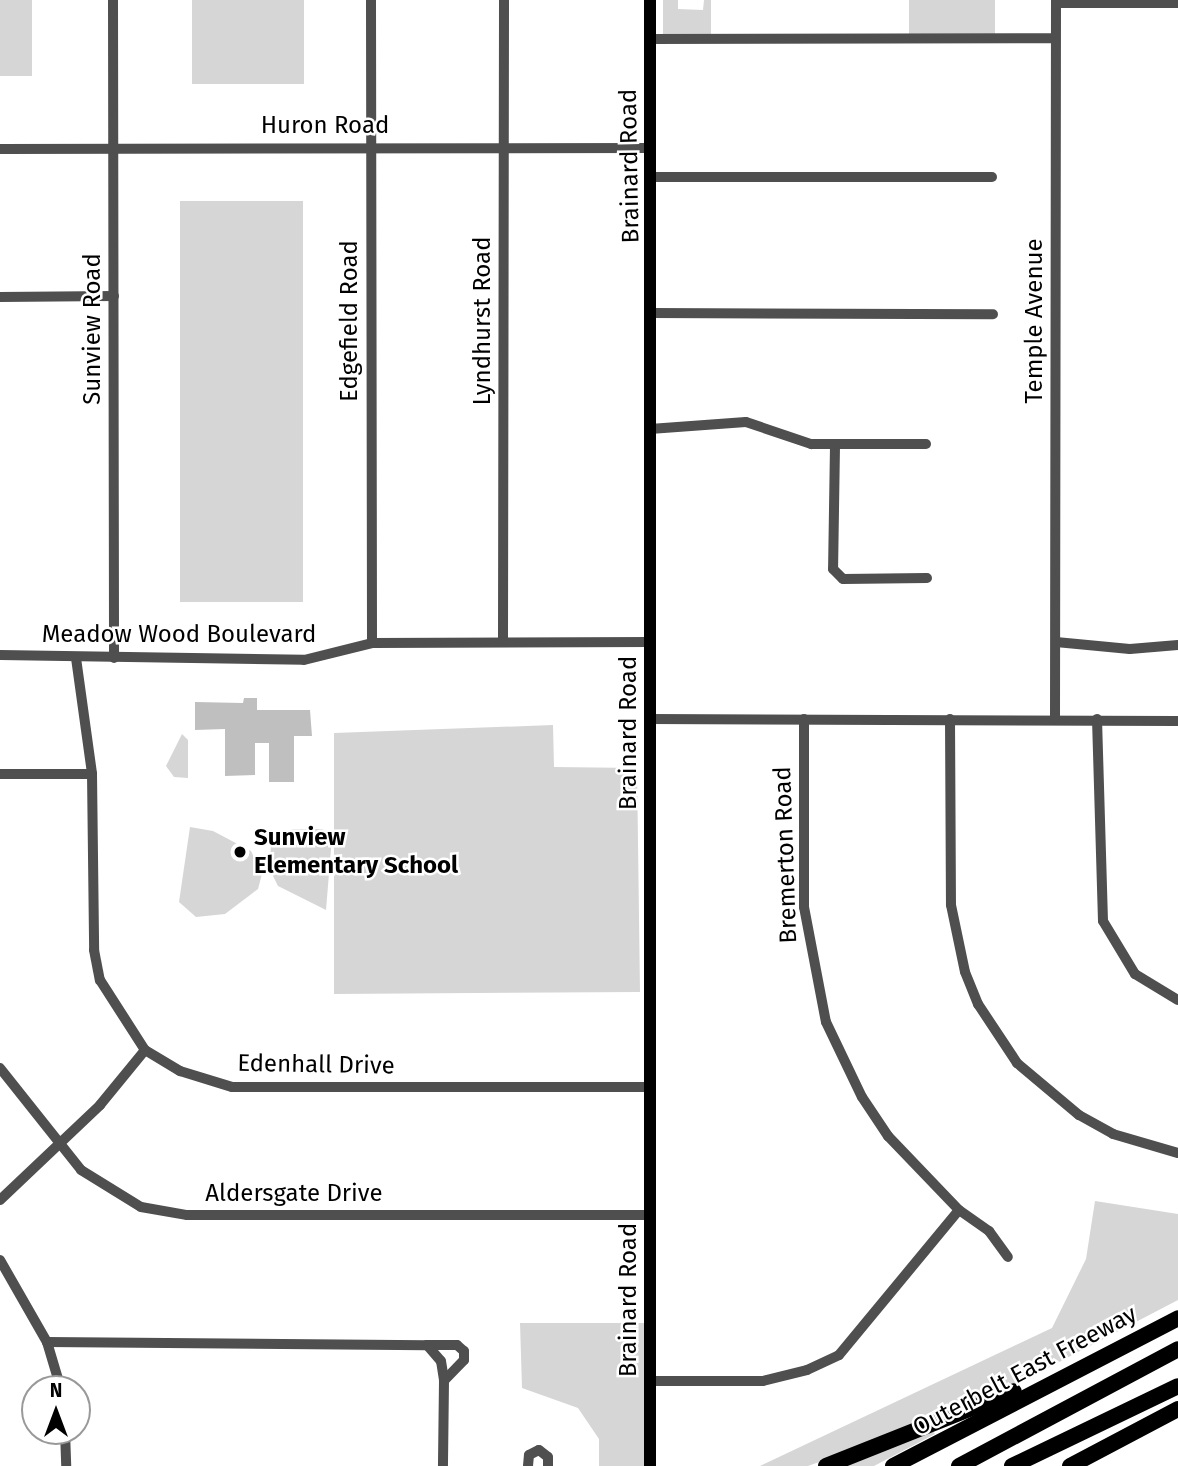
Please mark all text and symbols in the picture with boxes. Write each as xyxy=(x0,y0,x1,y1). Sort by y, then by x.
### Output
street label: Brainard Road xyxy=(614,88,646,244)
street label: Huron Road xyxy=(261,112,389,140)
street label: Lyndhurst Road xyxy=(469,236,497,406)
street label: Temple Avenue xyxy=(1021,239,1049,403)
street label: Edgefield Road xyxy=(336,240,364,402)
street label: Sunview Road xyxy=(79,253,107,405)
street label: Meadow Wood Boulevard xyxy=(42,621,316,649)
street label: Brainard Road xyxy=(615,656,643,810)
street label: Bremerton Road xyxy=(769,766,803,944)
place label: Sunview Elementary School xyxy=(254,824,458,880)
marker: Sunview Elementary School xyxy=(232,844,248,860)
street label: Edenhall Drive xyxy=(237,1049,395,1081)
street label: Aldersgate Drive xyxy=(205,1180,383,1208)
street label: Brainard Road xyxy=(615,1223,643,1377)
street label: Outerbelt East Freeway xyxy=(908,1300,1142,1442)
north arrow xyxy=(21,1375,91,1445)
text: N xyxy=(50,1379,62,1402)

